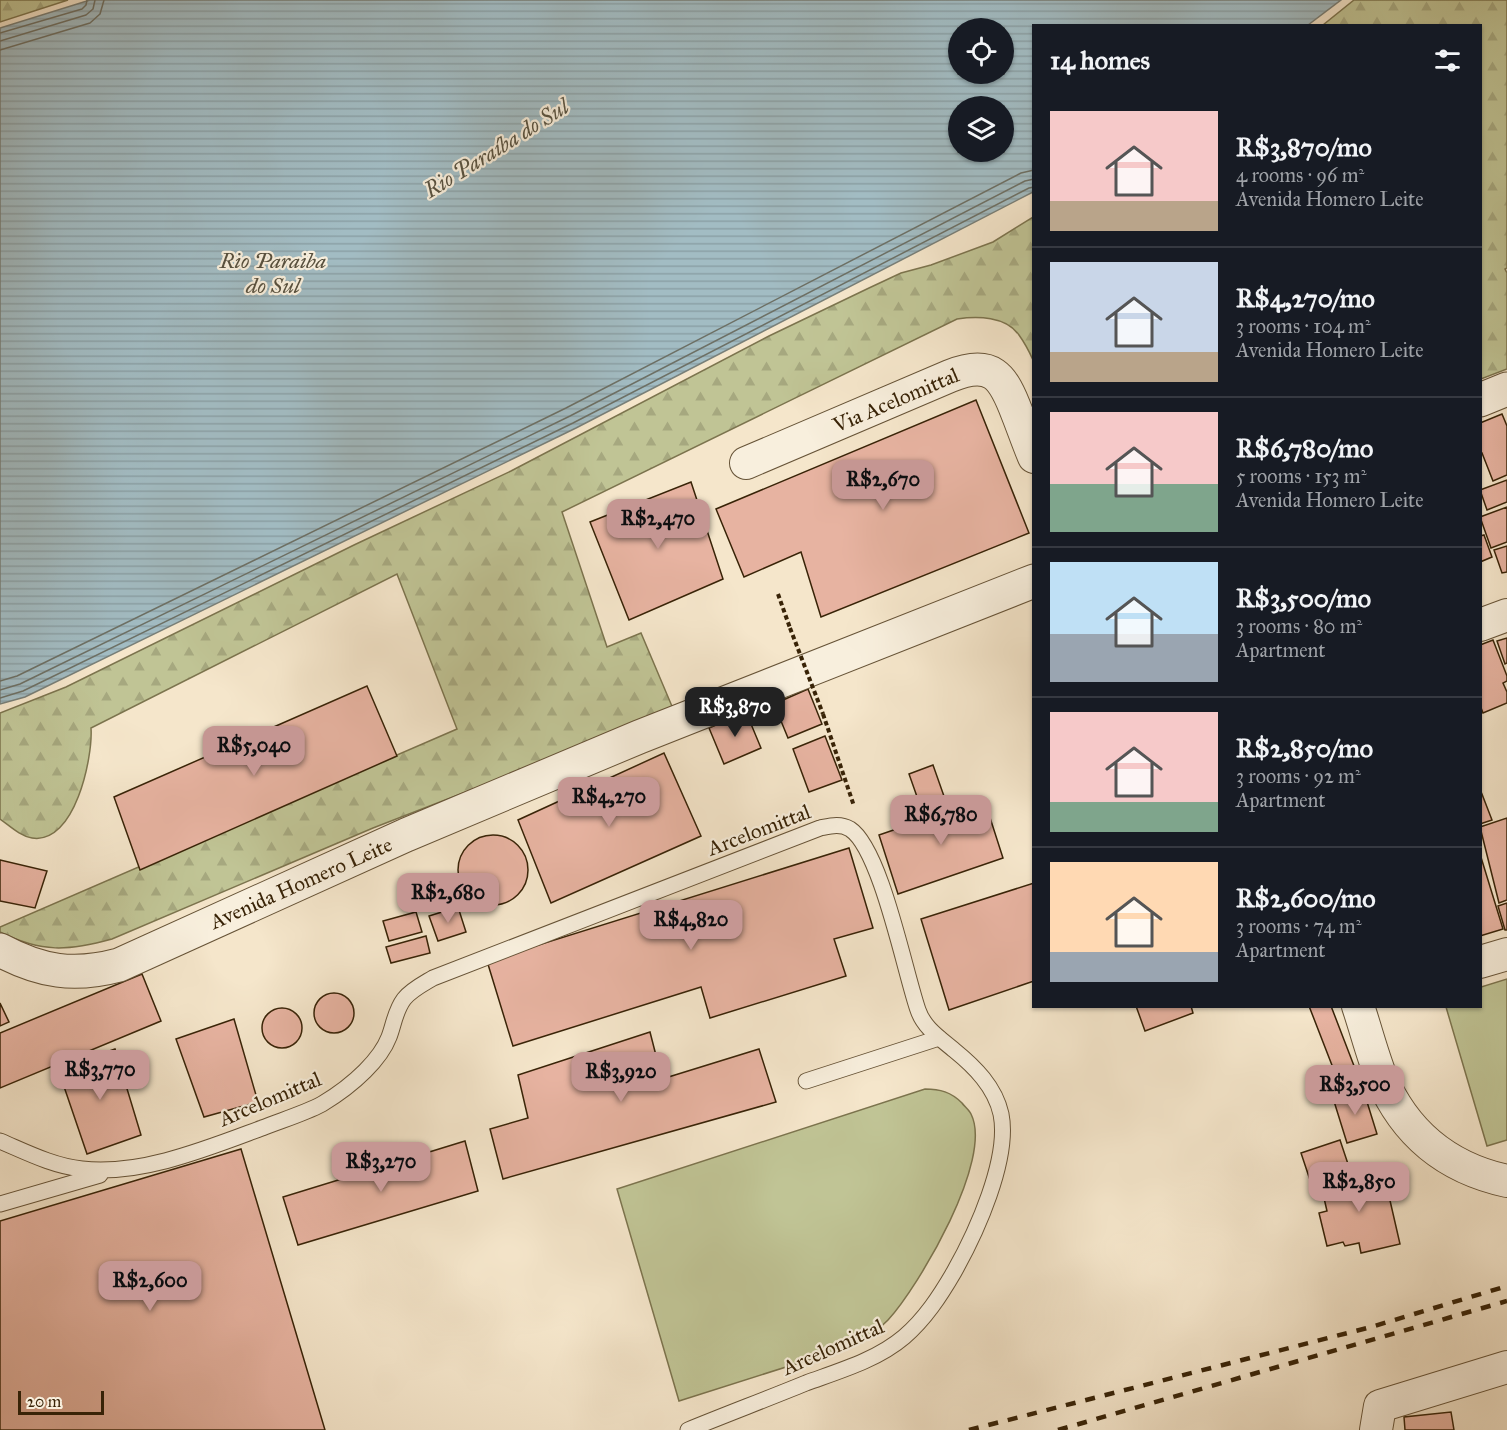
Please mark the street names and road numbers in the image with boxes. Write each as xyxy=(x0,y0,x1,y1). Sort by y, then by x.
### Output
street label: Via Acelomittal xyxy=(828,362,963,439)
street label: Arcelomittal xyxy=(703,798,815,862)
street label: Avenida Homero Leite xyxy=(205,831,396,935)
street label: Arcelomittal xyxy=(214,1066,325,1133)
street label: Arcelomittal xyxy=(777,1313,888,1381)

